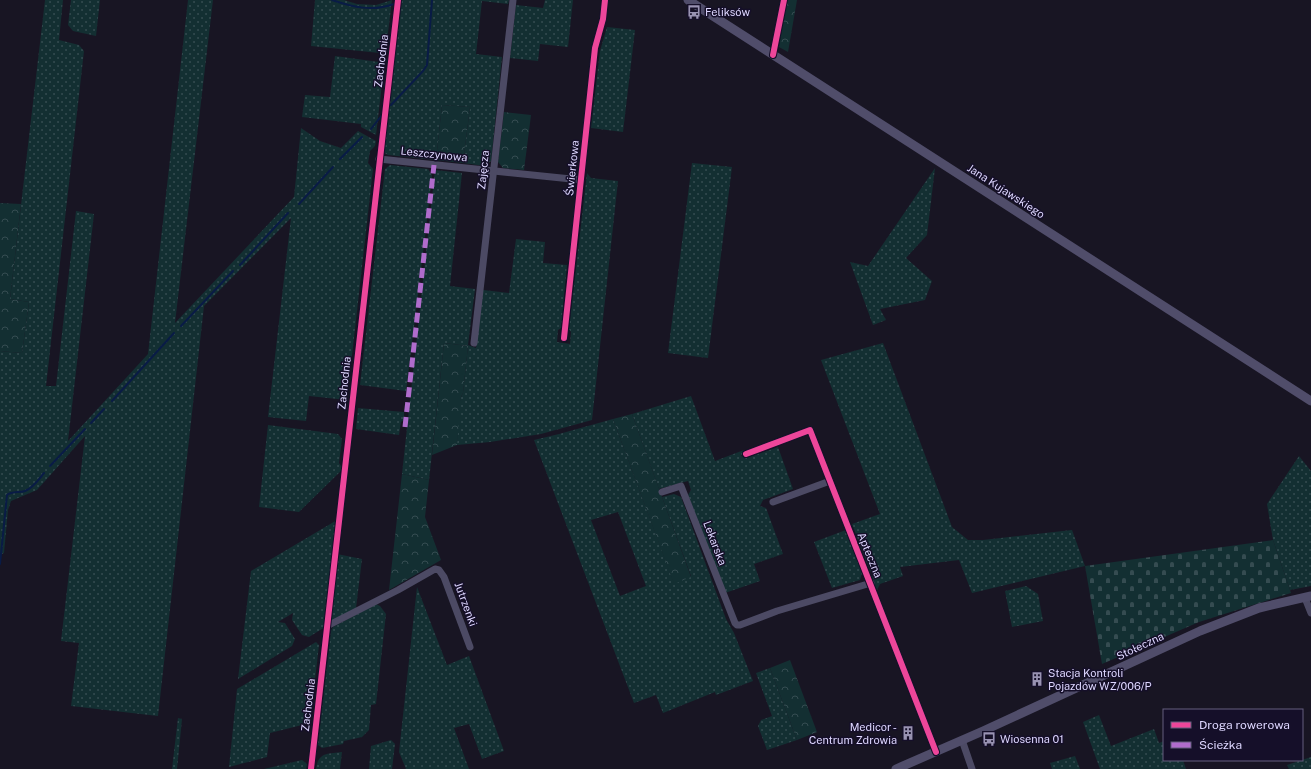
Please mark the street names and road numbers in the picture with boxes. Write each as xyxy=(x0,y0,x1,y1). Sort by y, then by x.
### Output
street label: Zachodnia xyxy=(372,34,390,88)
street label: Świerkowa xyxy=(562,139,581,196)
street label: Leszczynowa xyxy=(400,145,468,163)
street label: Zajęcza xyxy=(475,150,491,190)
street label: Jana Kujawskiego xyxy=(965,162,1047,220)
street label: Zachodnia xyxy=(335,356,353,410)
street label: Lekarska xyxy=(701,519,729,567)
street label: Apteczna xyxy=(855,530,885,580)
street label: Jutrzenki xyxy=(452,580,480,628)
street label: Stołeczna xyxy=(1114,630,1166,662)
street label: Zachodnia xyxy=(299,678,317,732)

